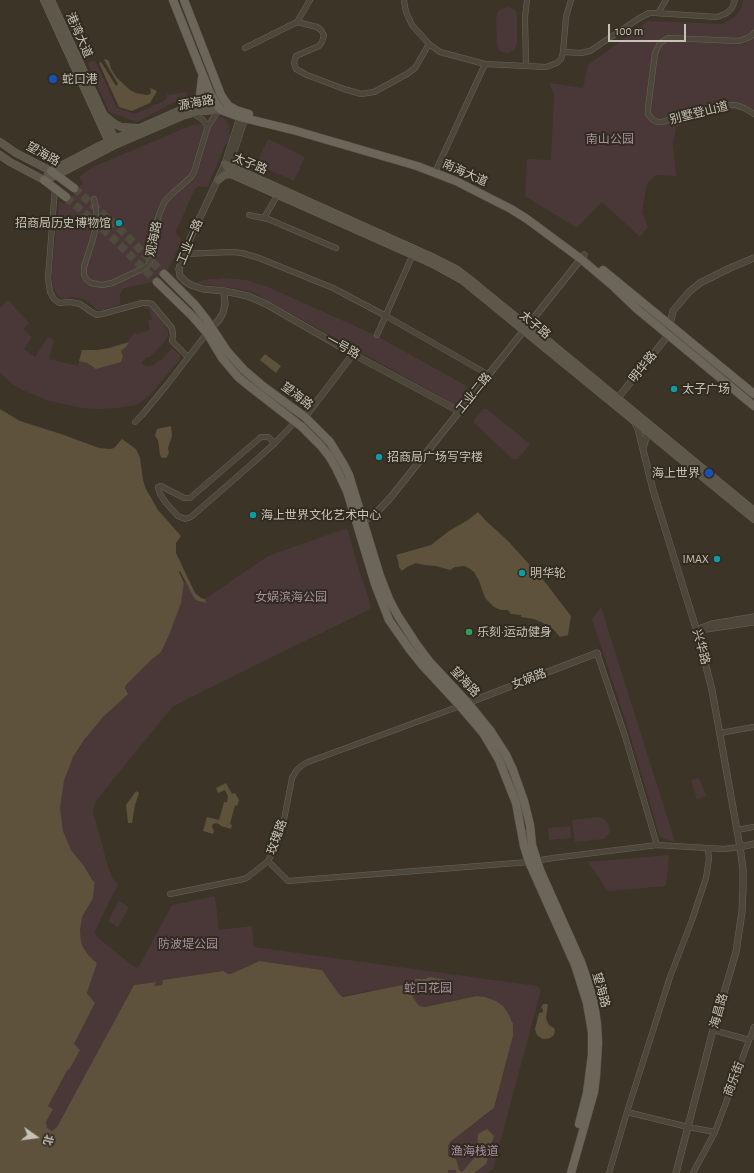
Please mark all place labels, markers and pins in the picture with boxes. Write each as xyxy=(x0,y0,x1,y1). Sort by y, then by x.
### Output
place label: 蛇口港 xyxy=(62,72,98,86)
marker: 蛇口港 xyxy=(47,73,59,85)
place label: 招商局历史博物馆 xyxy=(15,216,111,230)
marker: 招商局历史博物馆 xyxy=(114,218,124,228)
place label: 太子广场 xyxy=(682,382,730,396)
marker: 太子广场 xyxy=(669,384,679,394)
place label: 招商局广场写字楼 xyxy=(387,450,483,464)
marker: 招商局广场写字楼 xyxy=(374,452,384,462)
place label: 海上世界 xyxy=(652,466,700,480)
marker: 海上世界 xyxy=(703,467,715,479)
place label: 海上世界文化艺术中心 xyxy=(261,508,381,522)
marker: 海上世界文化艺术中心 xyxy=(248,510,258,520)
place label: IMAX xyxy=(682,552,709,566)
marker: IMAX xyxy=(712,554,722,564)
place label: 明华轮 xyxy=(530,566,566,580)
marker: 明华轮 xyxy=(517,568,527,578)
place label: 乐刻·运动健身 xyxy=(477,625,552,639)
marker: 乐刻·运动健身 xyxy=(464,627,474,637)

